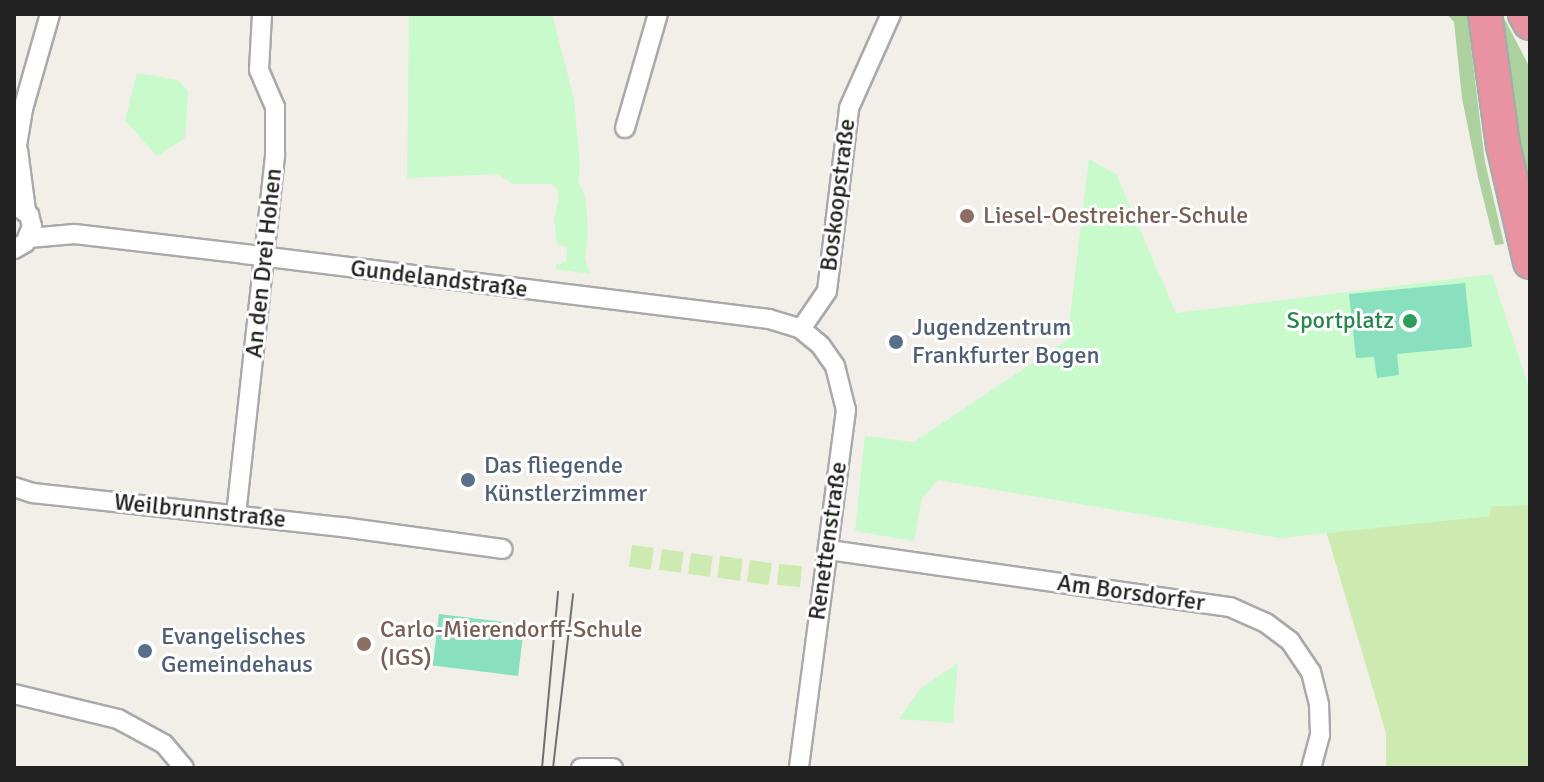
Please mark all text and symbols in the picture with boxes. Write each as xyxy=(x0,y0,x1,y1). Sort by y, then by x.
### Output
street label: Boskoopstraße xyxy=(814,117,862,273)
street label: An den Drei Hohen xyxy=(240,167,288,359)
place label: Liesel-Oestreicher-Schule xyxy=(983,202,1248,230)
marker: Liesel-Oestreicher-Schule xyxy=(958,207,976,225)
street label: Gundelandstraße xyxy=(349,254,529,304)
place label: Sportplatz xyxy=(1287,307,1394,335)
marker: Sportplatz xyxy=(1401,312,1419,330)
place label: Jugendzentrum Frankfurter Bogen xyxy=(912,314,1100,370)
marker: Jugendzentrum Frankfurter Bogen xyxy=(887,333,905,351)
place label: Das fliegende Künstlerzimmer xyxy=(484,452,647,508)
street label: Renettenstraße xyxy=(803,460,853,622)
marker: Das fliegende Künstlerzimmer xyxy=(459,471,477,489)
street label: Weilbrunnstraße xyxy=(113,488,287,534)
street label: Am Borsdorfer xyxy=(1055,568,1207,618)
place label: Carlo-Mierendorff-Schule (IGS) xyxy=(380,616,643,672)
place label: Evangelisches Gemeindehaus xyxy=(161,623,313,679)
marker: Carlo-Mierendorff-Schule (IGS) xyxy=(355,635,373,653)
marker: Evangelisches Gemeindehaus xyxy=(136,642,154,660)

